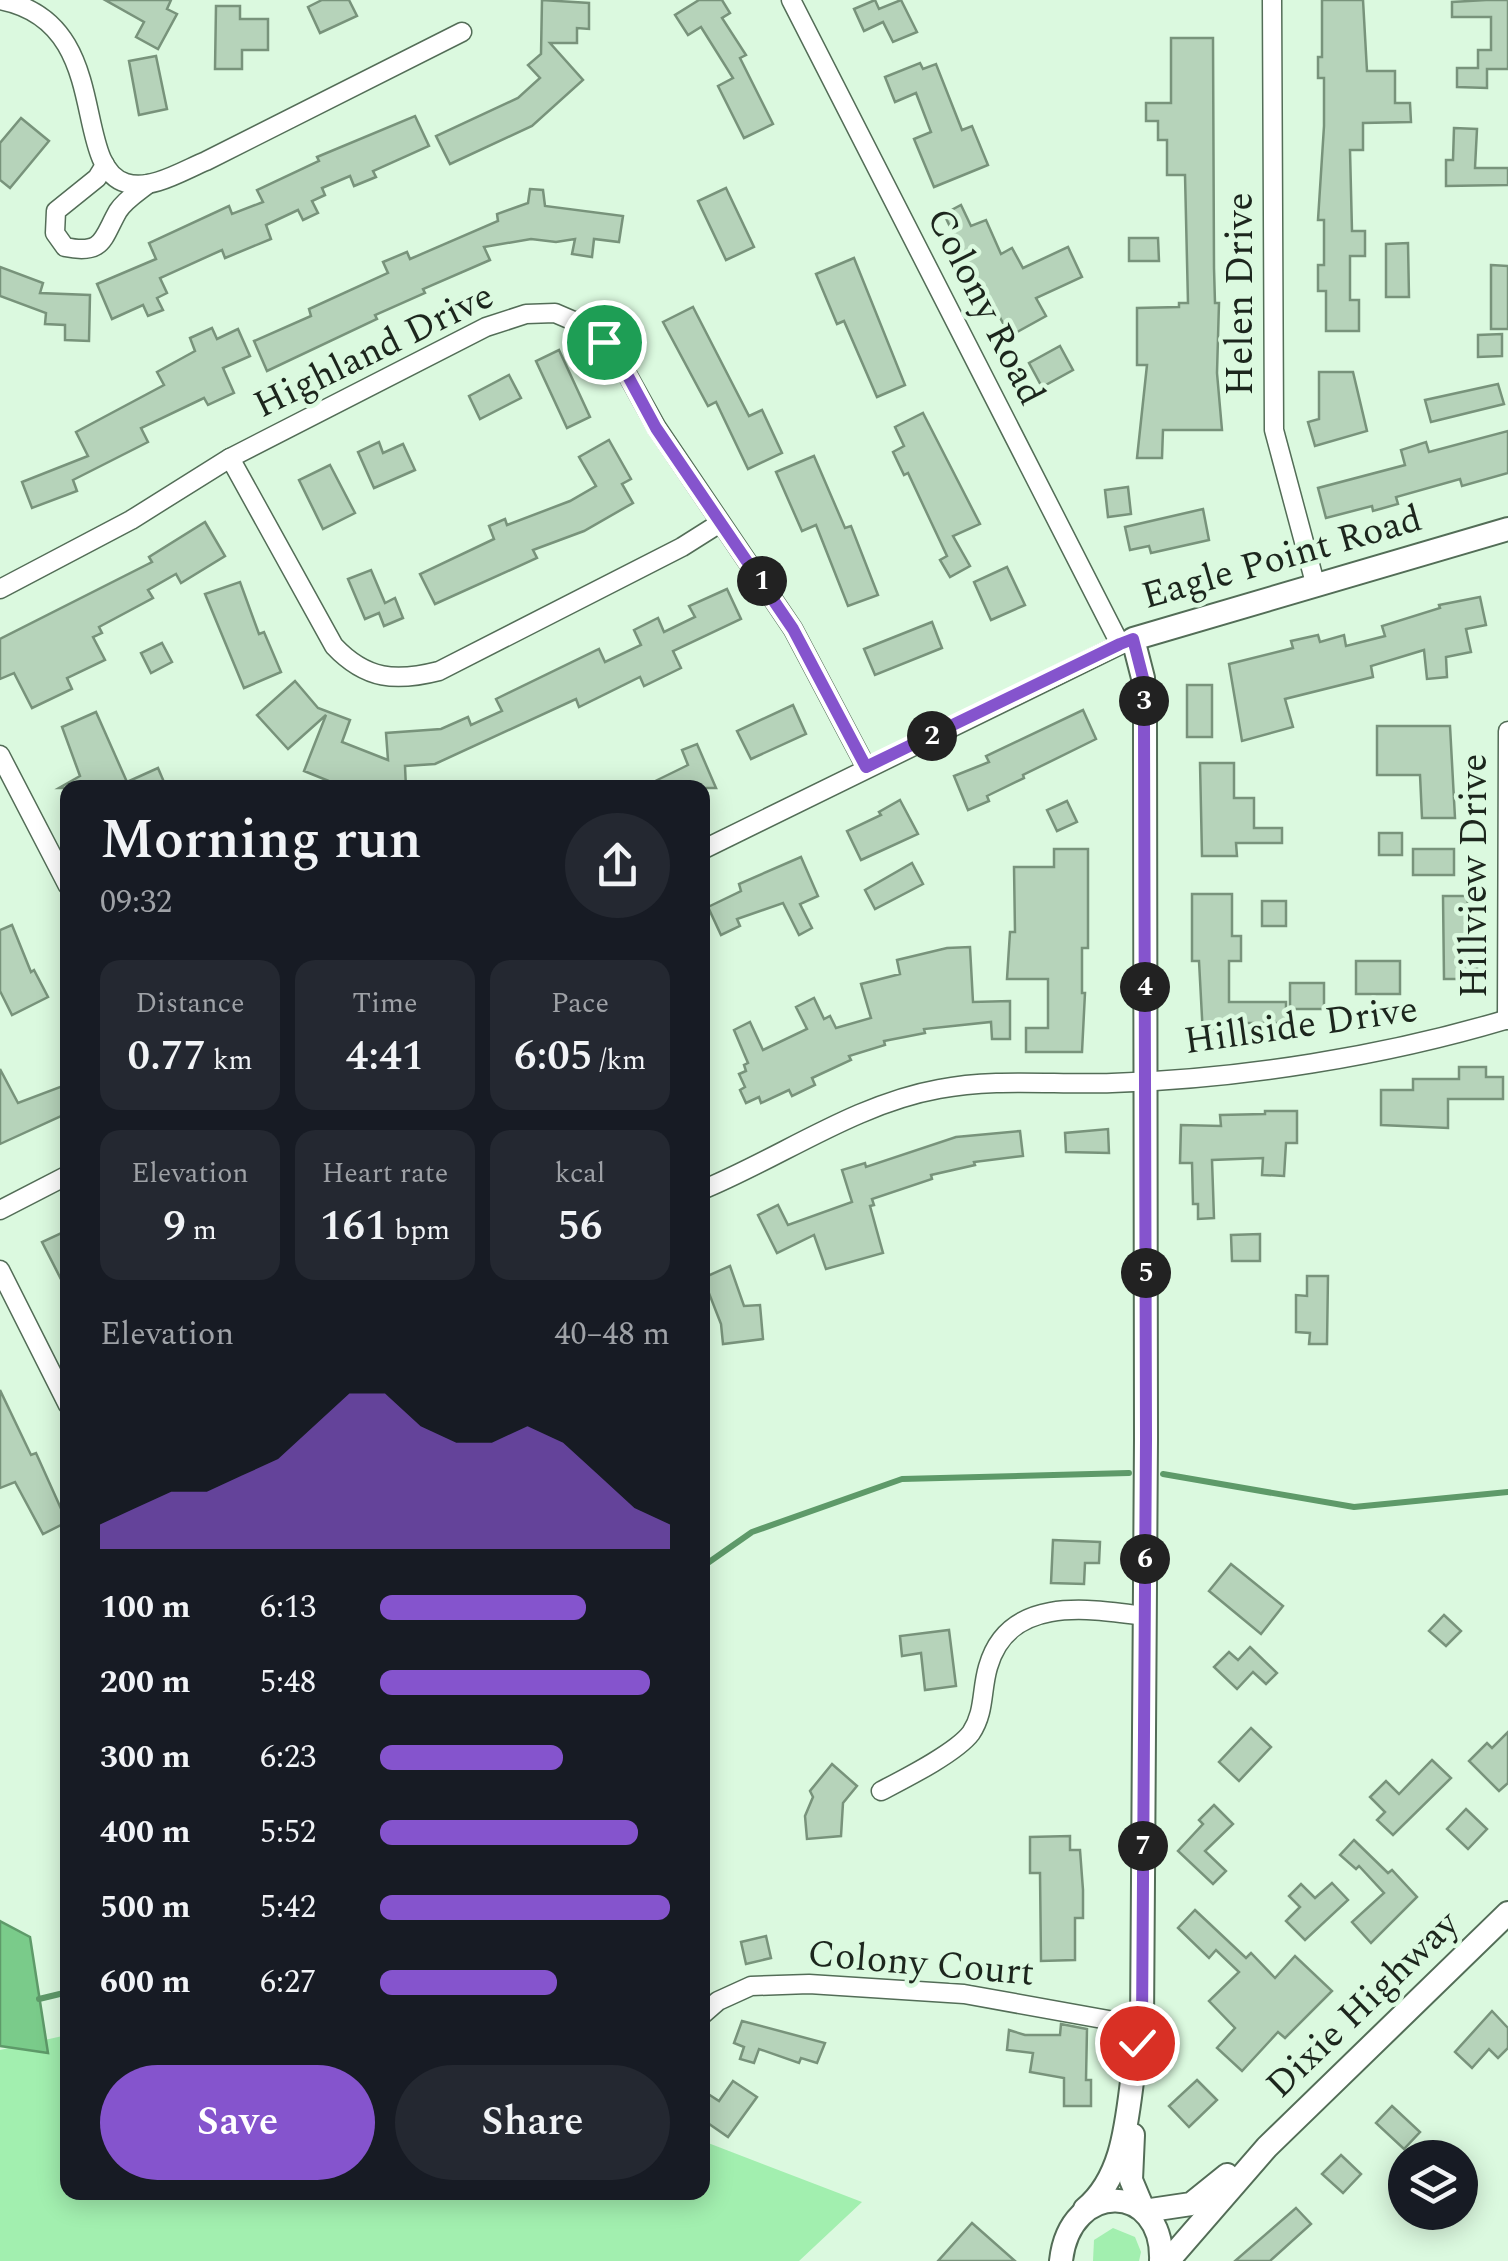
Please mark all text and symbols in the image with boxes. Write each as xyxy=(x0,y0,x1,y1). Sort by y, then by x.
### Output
street label: Helen Drive xyxy=(1212,192,1270,396)
street label: Colony Road xyxy=(910,198,1060,416)
street label: Highland Drive xyxy=(244,268,504,434)
pin xyxy=(562,300,647,385)
icon: arrive xyxy=(577,315,632,370)
street label: Eagle Point Road xyxy=(1135,490,1429,626)
pin: 1 xyxy=(737,556,787,606)
text: 1 xyxy=(754,559,770,602)
pin: 3 xyxy=(1119,676,1169,726)
text: 3 xyxy=(1136,679,1152,722)
pin: 2 xyxy=(907,711,957,761)
text: 2 xyxy=(924,714,940,757)
street label: Hillview Drive xyxy=(1446,754,1504,998)
text: Morning run xyxy=(100,799,422,882)
button: share xyxy=(565,813,670,918)
text: 09:32 xyxy=(100,878,172,927)
pin: 4 xyxy=(1120,962,1170,1012)
text: 4 xyxy=(1137,965,1153,1008)
street label: Hillside Drive xyxy=(1180,981,1422,1071)
text: Distance xyxy=(135,982,245,1025)
text: Time xyxy=(352,982,418,1025)
text: Pace xyxy=(551,982,609,1025)
text: 0.77 xyxy=(127,1025,206,1088)
text: 4:41 xyxy=(346,1025,424,1088)
text: 6:05 xyxy=(514,1025,592,1088)
text: km xyxy=(206,1039,253,1082)
text: /km xyxy=(592,1039,646,1082)
text: Elevation xyxy=(131,1152,249,1195)
text: Heart rate xyxy=(322,1152,448,1195)
text: kcal xyxy=(555,1152,605,1195)
text: 9 xyxy=(163,1195,186,1258)
text: 161 xyxy=(320,1195,387,1258)
text: 56 xyxy=(557,1195,603,1258)
text: m xyxy=(186,1209,217,1252)
text: bpm xyxy=(387,1209,450,1252)
pin: 5 xyxy=(1121,1248,1171,1298)
text: 5 xyxy=(1138,1251,1154,1294)
text: Elevation xyxy=(100,1310,234,1359)
text: 40–48 m xyxy=(554,1310,670,1359)
pin: 6 xyxy=(1120,1534,1170,1584)
text: 6 xyxy=(1137,1537,1153,1580)
text: 100 m xyxy=(100,1583,191,1632)
text: 6:13 xyxy=(260,1583,316,1632)
text: 200 m xyxy=(100,1658,191,1707)
text: 5:48 xyxy=(260,1658,316,1707)
text: 300 m xyxy=(100,1733,191,1782)
text: 6:23 xyxy=(260,1733,316,1782)
text: 400 m xyxy=(100,1808,191,1857)
text: 5:52 xyxy=(260,1808,316,1857)
pin: 7 xyxy=(1118,1821,1168,1871)
text: 7 xyxy=(1135,1824,1151,1867)
text: 500 m xyxy=(100,1883,191,1932)
text: 5:42 xyxy=(260,1883,316,1932)
street label: Dixie Highway xyxy=(1253,1896,1474,2113)
street label: Colony Court xyxy=(805,1925,1037,2003)
text: 600 m xyxy=(100,1958,191,2007)
text: 6:27 xyxy=(260,1958,316,2007)
pin xyxy=(1095,2001,1180,2086)
icon: check xyxy=(1110,2016,1165,2071)
button: Save xyxy=(100,2065,375,2180)
button: Share xyxy=(395,2065,670,2180)
map controls xyxy=(1388,2140,1478,2230)
button: layers xyxy=(1388,2140,1478,2230)

